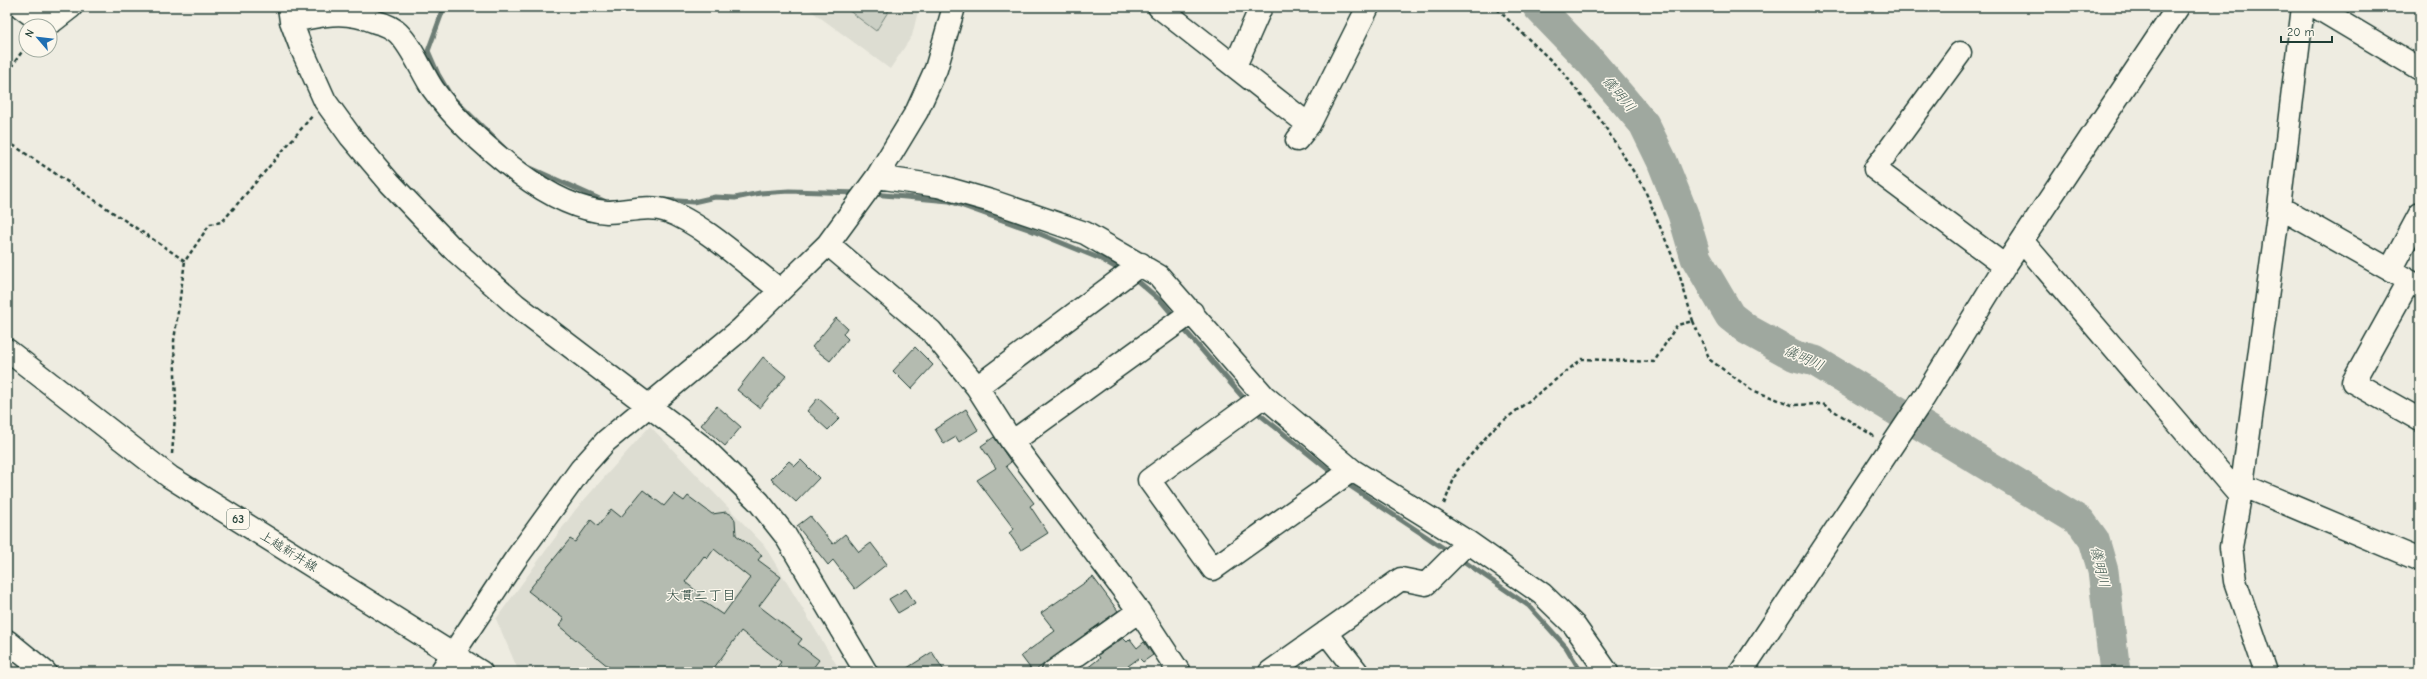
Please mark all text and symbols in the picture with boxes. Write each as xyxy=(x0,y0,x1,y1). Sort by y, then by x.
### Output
north arrow xyxy=(18,18,58,58)
scale bar xyxy=(2281,18,2332,44)
text: 20 m xyxy=(2287,25,2315,39)
text: N xyxy=(22,27,37,40)
water label: 儀明川 xyxy=(1599,72,1639,116)
water label: 儀明川 xyxy=(1781,342,1827,374)
road number: 63 xyxy=(227,509,249,529)
street label: 上越新井線 xyxy=(257,527,321,575)
water label: 儀明川 xyxy=(2087,545,2113,589)
district label: 大貫二丁目 xyxy=(666,587,736,604)

